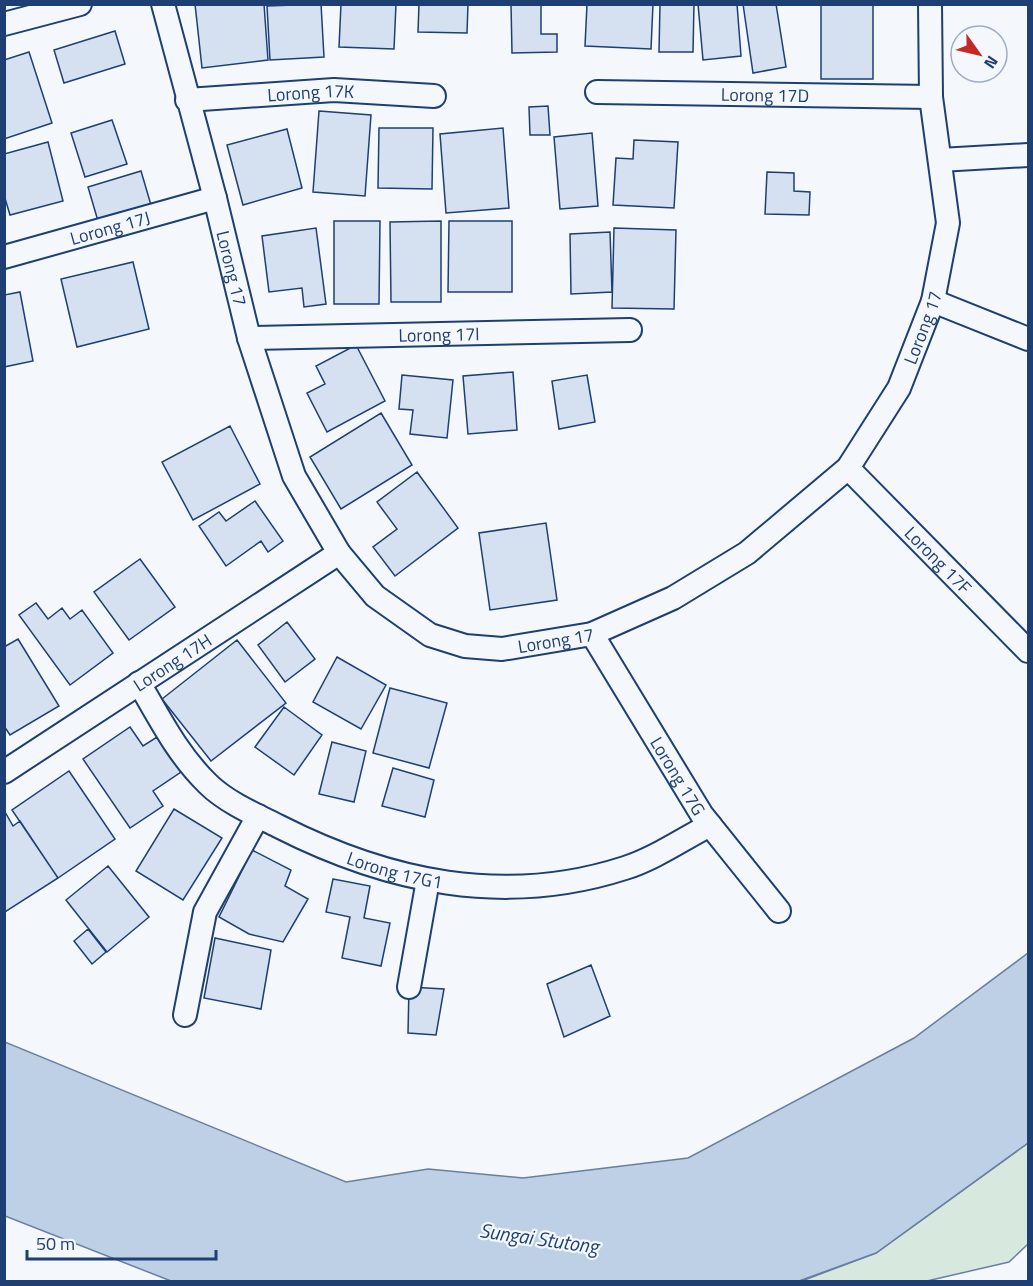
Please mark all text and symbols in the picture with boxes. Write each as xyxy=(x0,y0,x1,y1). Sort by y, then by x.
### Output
north arrow xyxy=(949,24,1009,84)
text: N xyxy=(978,51,1004,74)
street label: Lorong 17K xyxy=(266,77,355,108)
street label: Lorong 17D xyxy=(721,80,809,109)
street label: Lorong 17J xyxy=(67,203,153,251)
street label: Lorong 17 xyxy=(210,228,254,309)
street label: Lorong 17 xyxy=(896,289,948,368)
street label: Lorong 17I xyxy=(398,320,480,348)
street label: Lorong 17F xyxy=(899,520,978,600)
street label: Lorong 17 xyxy=(516,620,596,660)
street label: Lorong 17H xyxy=(128,626,217,698)
street label: Lorong 17G xyxy=(644,731,713,820)
street label: Lorong 17G1 xyxy=(343,844,445,895)
water label: Sungai Stutong xyxy=(478,1214,603,1262)
scale bar xyxy=(27,1223,216,1261)
text: 50 m xyxy=(36,1230,75,1257)

